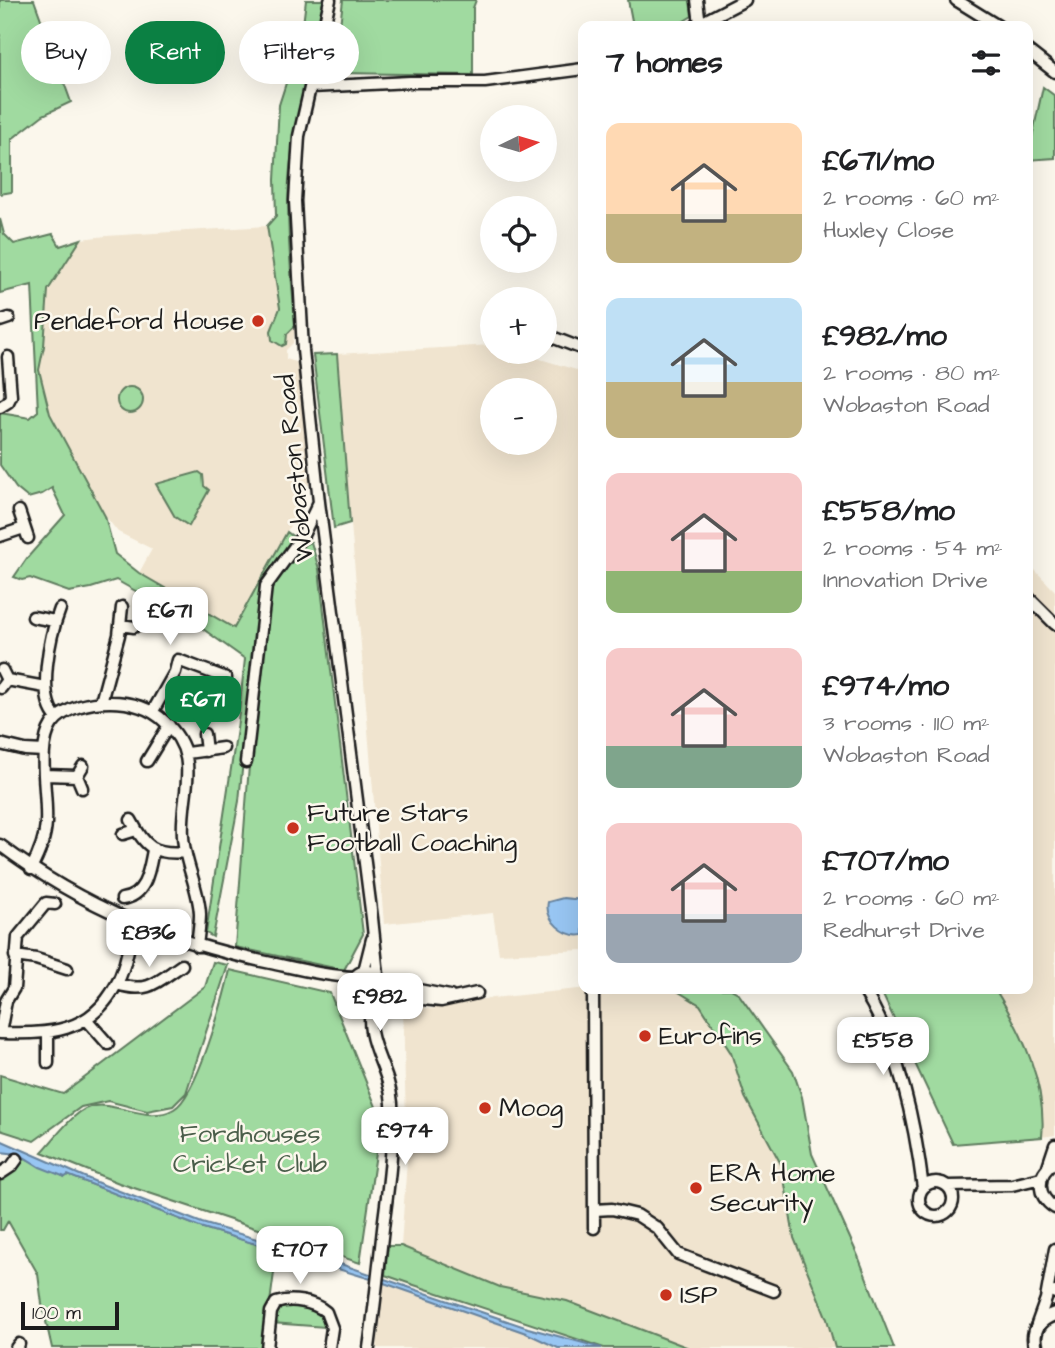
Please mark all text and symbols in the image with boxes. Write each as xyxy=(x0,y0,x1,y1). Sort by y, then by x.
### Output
chip: Buy xyxy=(21,21,111,84)
chip: Rent xyxy=(125,21,225,84)
chip: Filters xyxy=(239,21,359,84)
text: 7 homes xyxy=(606,42,723,84)
icon: filters xyxy=(967,44,1005,82)
north arrow xyxy=(480,105,556,182)
map controls xyxy=(480,105,557,455)
text: £671/mo xyxy=(823,140,934,182)
icon: home xyxy=(662,151,746,235)
text: 2 rooms · 60 m² xyxy=(823,182,1000,214)
button: locate xyxy=(480,196,557,273)
text: Huxley Close xyxy=(823,214,954,246)
button: + xyxy=(480,287,557,364)
place label: Pendeford House xyxy=(34,303,244,339)
marker: Pendeford House xyxy=(250,313,266,329)
text: £982/mo xyxy=(823,315,947,357)
icon: home xyxy=(662,326,746,410)
text: 2 rooms · 80 m² xyxy=(823,357,1000,389)
street label: Wobaston Road xyxy=(267,373,323,563)
button: − xyxy=(480,378,557,455)
text: Wobaston Road xyxy=(823,389,990,421)
text: £558/mo xyxy=(823,490,955,532)
icon: home xyxy=(662,501,746,585)
text: 2 rooms · 54 m² xyxy=(823,532,1003,564)
text: Innovation Drive xyxy=(823,564,988,596)
pin: £671 xyxy=(129,588,211,647)
text: £671 xyxy=(148,594,192,626)
text: £974/mo xyxy=(823,665,949,707)
pin: £671 xyxy=(162,676,244,736)
icon: home xyxy=(662,676,746,760)
text: £671 xyxy=(181,683,225,715)
text: 3 rooms · 110 m² xyxy=(823,707,990,739)
text: Wobaston Road xyxy=(823,739,990,771)
place label: Future Stars Football Coaching xyxy=(307,795,517,863)
marker: Future Stars Football Coaching xyxy=(285,820,301,836)
text: £707/mo xyxy=(823,840,949,882)
icon: home xyxy=(662,851,746,935)
text: 2 rooms · 60 m² xyxy=(823,882,1000,914)
pin: £836 xyxy=(108,909,190,969)
text: Redhurst Drive xyxy=(823,914,985,946)
text: £836 xyxy=(122,916,176,948)
pin: £982 xyxy=(339,974,421,1033)
text: £982 xyxy=(353,980,407,1012)
place label: Eurofins xyxy=(659,1018,762,1054)
pin: £558 xyxy=(842,1018,924,1077)
text: £558 xyxy=(853,1024,913,1056)
marker: Eurofins xyxy=(637,1028,653,1044)
place label: Moog xyxy=(499,1090,563,1128)
marker: Moog xyxy=(477,1100,493,1116)
pin: £974 xyxy=(364,1108,446,1167)
text: £974 xyxy=(377,1114,433,1146)
park label: Fordhouses Cricket Club xyxy=(173,1116,328,1182)
place label: ERA Home Security xyxy=(710,1155,836,1223)
marker: ERA Home Security xyxy=(688,1180,704,1196)
pin: £707 xyxy=(259,1226,341,1286)
text: £707 xyxy=(272,1233,328,1265)
place label: ISP xyxy=(680,1277,718,1313)
marker: ISP xyxy=(658,1287,674,1303)
scale bar xyxy=(21,1299,119,1331)
text: 100 m xyxy=(32,1300,81,1327)

